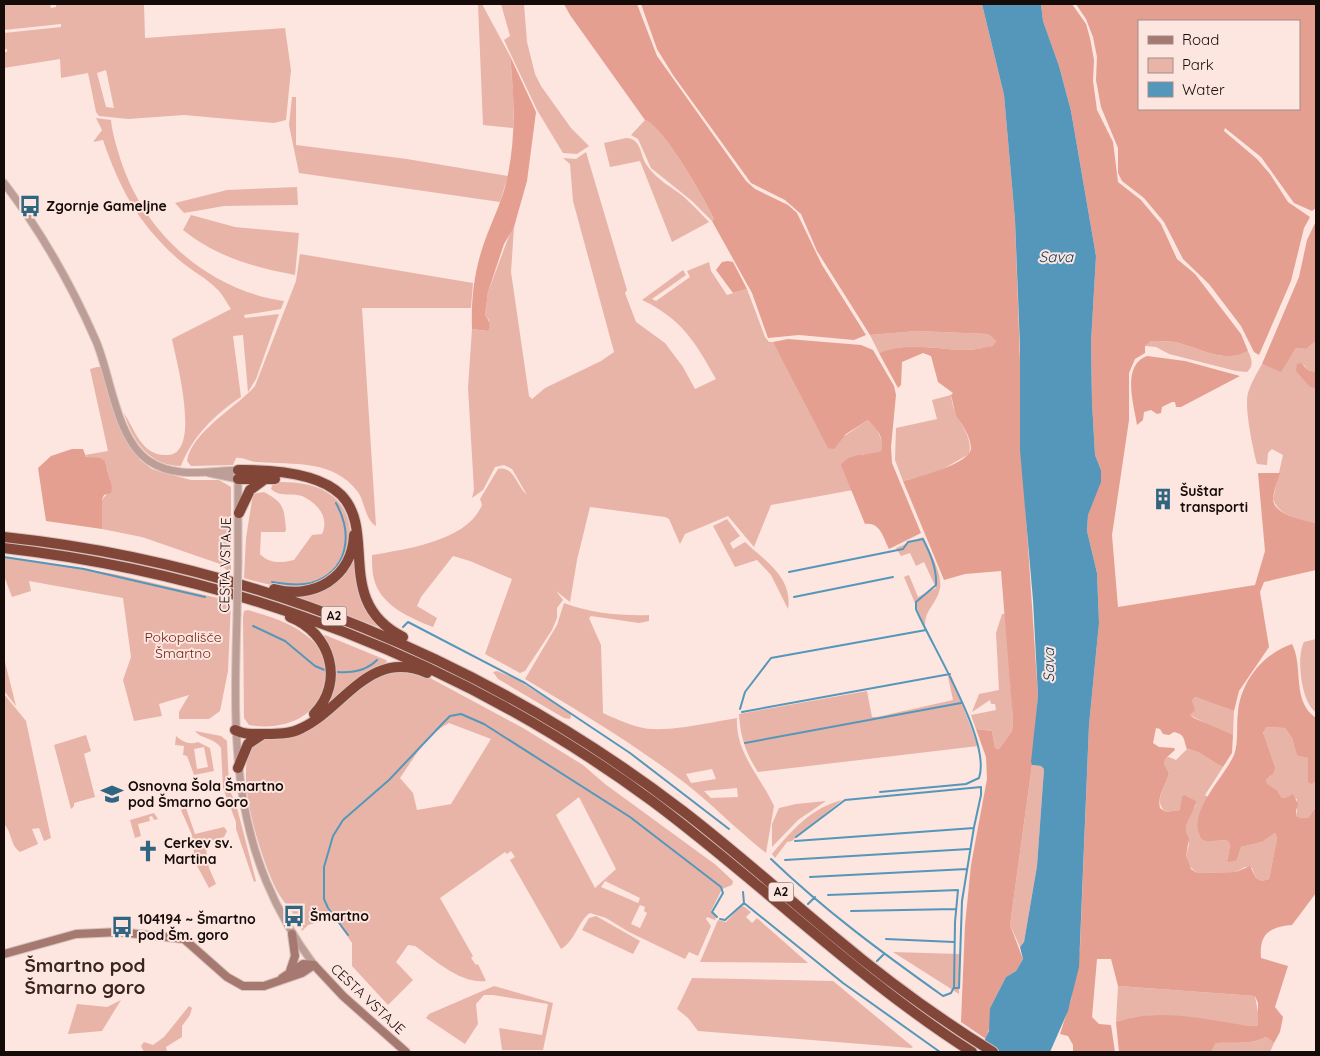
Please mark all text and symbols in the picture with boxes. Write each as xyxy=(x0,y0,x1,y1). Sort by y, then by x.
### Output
legend xyxy=(1138,20,1300,110)
text: Road xyxy=(1182,30,1219,49)
text: Park xyxy=(1182,55,1214,74)
text: Water xyxy=(1182,80,1225,99)
bus stop icon: Zgornje Gameljne xyxy=(17,193,43,219)
place label: Zgornje Gameljne xyxy=(46,197,167,215)
water label: Sava xyxy=(1039,247,1074,266)
place label: Šuštar transporti xyxy=(1180,482,1248,516)
building icon: Šuštar transporti xyxy=(1150,486,1176,512)
street label: CESTA VSTAJE xyxy=(215,517,235,613)
road number: A2 xyxy=(322,606,346,626)
park label: Pokopališče Šmartno xyxy=(144,628,222,662)
water label: Sava xyxy=(1039,647,1058,682)
place label: Osnovna Šola Šmartno pod Šmarno Goro xyxy=(128,777,284,811)
school or university icon: Osnovna Šola Šmartno pod Šmarno Goro xyxy=(99,781,125,807)
place label: Cerkev sv. Martina xyxy=(164,834,233,868)
church icon: Cerkev sv. Martina xyxy=(135,838,161,864)
road number: A2 xyxy=(768,882,794,902)
bus stop icon: Šmartno xyxy=(281,903,307,929)
place label: Šmartno xyxy=(310,907,369,925)
place label: 104194 ~ Šmartno pod Šm. goro xyxy=(138,910,256,944)
bus stop icon: 104194 ~ Šmartno pod Šm. goro xyxy=(109,914,135,940)
district label: Šmartno pod Šmarno goro xyxy=(24,953,146,999)
street label: CESTA VSTAJE xyxy=(327,960,409,1038)

